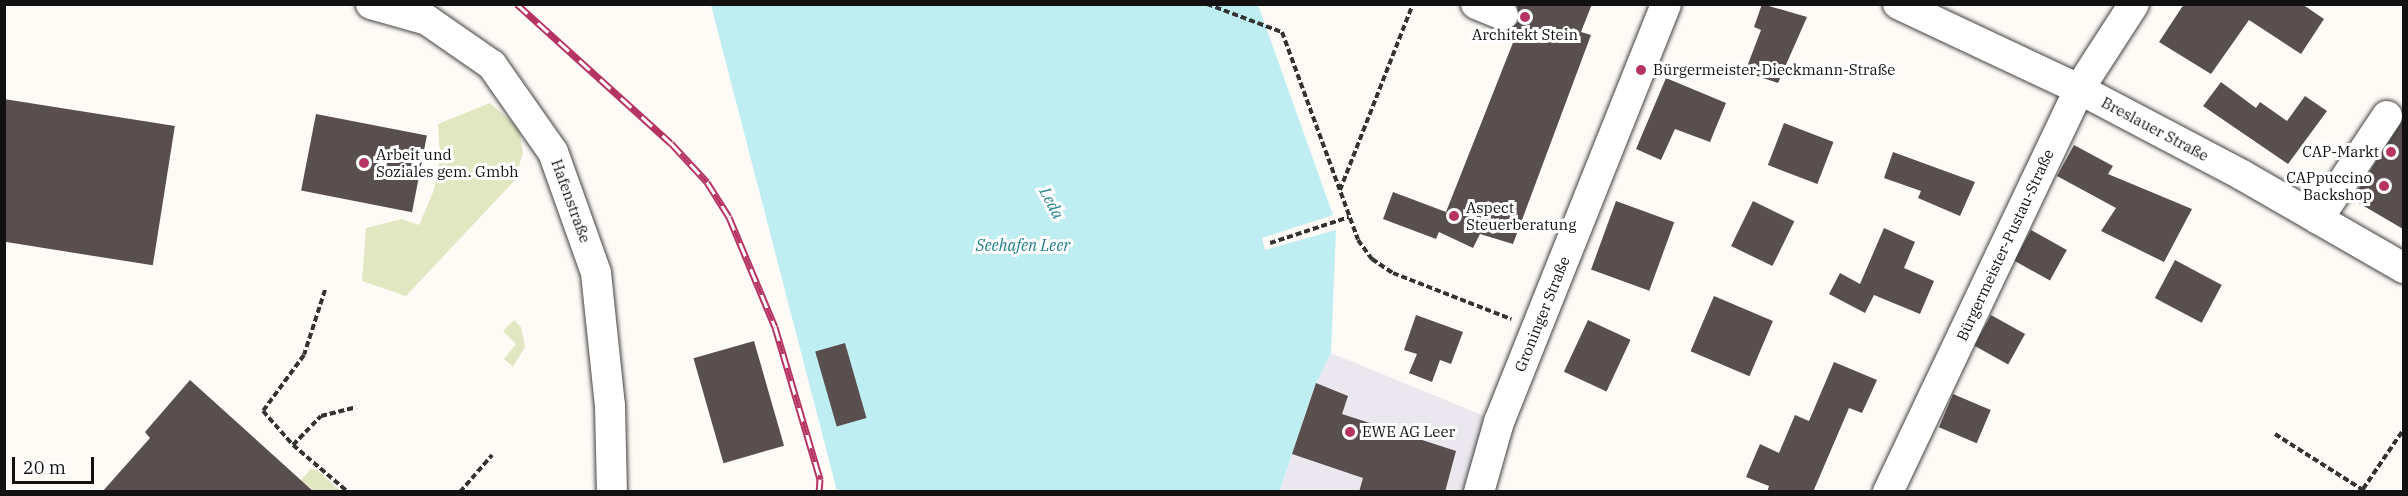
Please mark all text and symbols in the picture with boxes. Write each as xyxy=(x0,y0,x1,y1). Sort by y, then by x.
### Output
marker: Architekt Stein xyxy=(1518,10,1532,24)
place label: Architekt Stein xyxy=(1472,26,1578,44)
place label: Bürgermeister-Dieckmann-Straße xyxy=(1653,61,1895,79)
marker: Bürgermeister-Dieckmann-Straße xyxy=(1634,63,1648,77)
street label: Breslauer Straße xyxy=(2098,93,2212,165)
place label: CAP-Markt xyxy=(2302,143,2379,161)
place label: Arbeit und Soziales gem. Gmbh xyxy=(376,145,518,180)
marker: CAP-Markt xyxy=(2384,145,2398,159)
street label: Bürgermeister-Pustau-Straße xyxy=(1953,146,2057,344)
marker: Arbeit und Soziales gem. Gmbh xyxy=(357,156,371,170)
street label: Hafenstraße xyxy=(548,157,594,245)
place label: CAPpuccino Backshop xyxy=(2286,168,2372,203)
marker: CAPpuccino Backshop xyxy=(2377,179,2391,193)
water label: Leda xyxy=(1036,184,1068,222)
place label: Aspect Steuerberatung xyxy=(1466,198,1576,233)
marker: Aspect Steuerberatung xyxy=(1447,209,1461,223)
water label: Seehafen Leer xyxy=(976,235,1070,255)
street label: Groninger Straße xyxy=(1511,254,1573,374)
place label: EWE AG Leer xyxy=(1362,423,1455,441)
marker: EWE AG Leer xyxy=(1343,425,1357,439)
scale bar xyxy=(15,445,98,483)
text: 20 m xyxy=(23,456,66,479)

